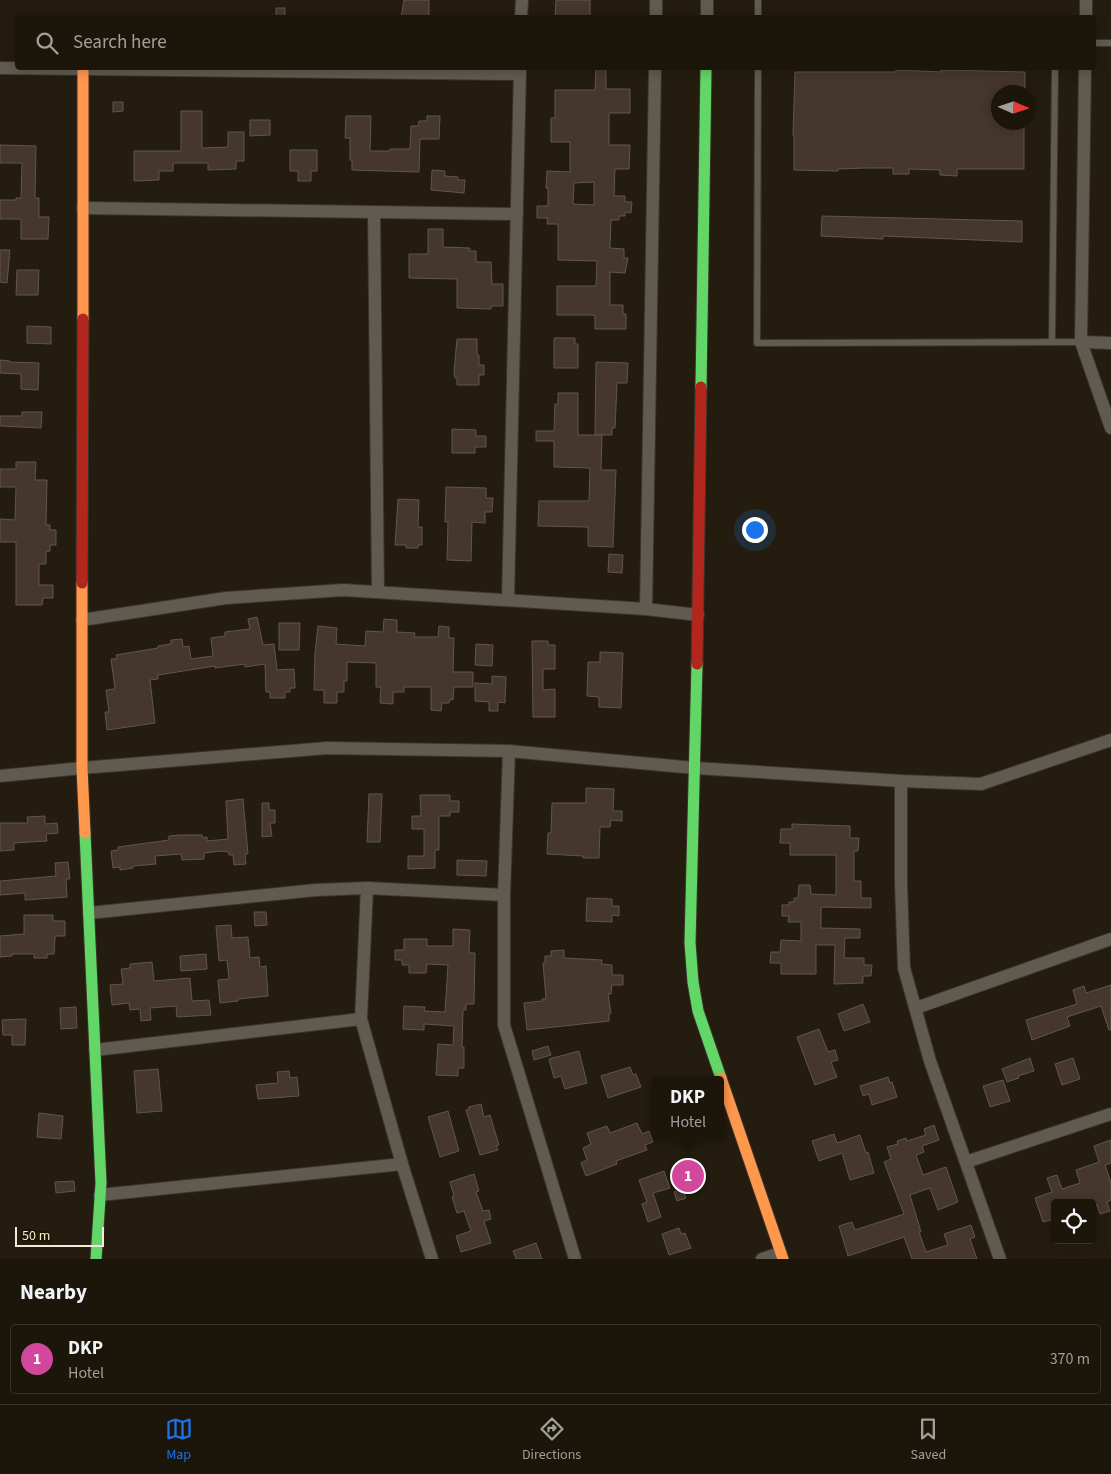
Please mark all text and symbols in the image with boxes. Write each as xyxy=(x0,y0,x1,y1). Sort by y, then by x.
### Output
search box xyxy=(15,15,1096,70)
icon: search xyxy=(33,29,61,57)
text: Search here xyxy=(73,29,167,56)
north arrow xyxy=(991,85,1036,130)
your location xyxy=(742,517,768,543)
popup xyxy=(652,1076,724,1141)
text: DKP xyxy=(670,1084,705,1111)
text: Hotel xyxy=(670,1111,706,1133)
pin: 1 xyxy=(672,1157,704,1195)
map controls xyxy=(1051,1199,1096,1244)
button: locate xyxy=(1051,1199,1096,1244)
scale bar xyxy=(15,1224,104,1247)
text: 50 m xyxy=(22,1226,50,1246)
text: Nearby xyxy=(20,1277,87,1307)
text: DKP xyxy=(68,1335,103,1362)
text: 1 xyxy=(33,1348,41,1370)
text: 370 m xyxy=(1050,1348,1090,1370)
text: Hotel xyxy=(68,1362,104,1384)
tab: Map xyxy=(165,1415,193,1465)
tab: Directions xyxy=(522,1415,581,1465)
tab: Saved xyxy=(911,1415,946,1465)

